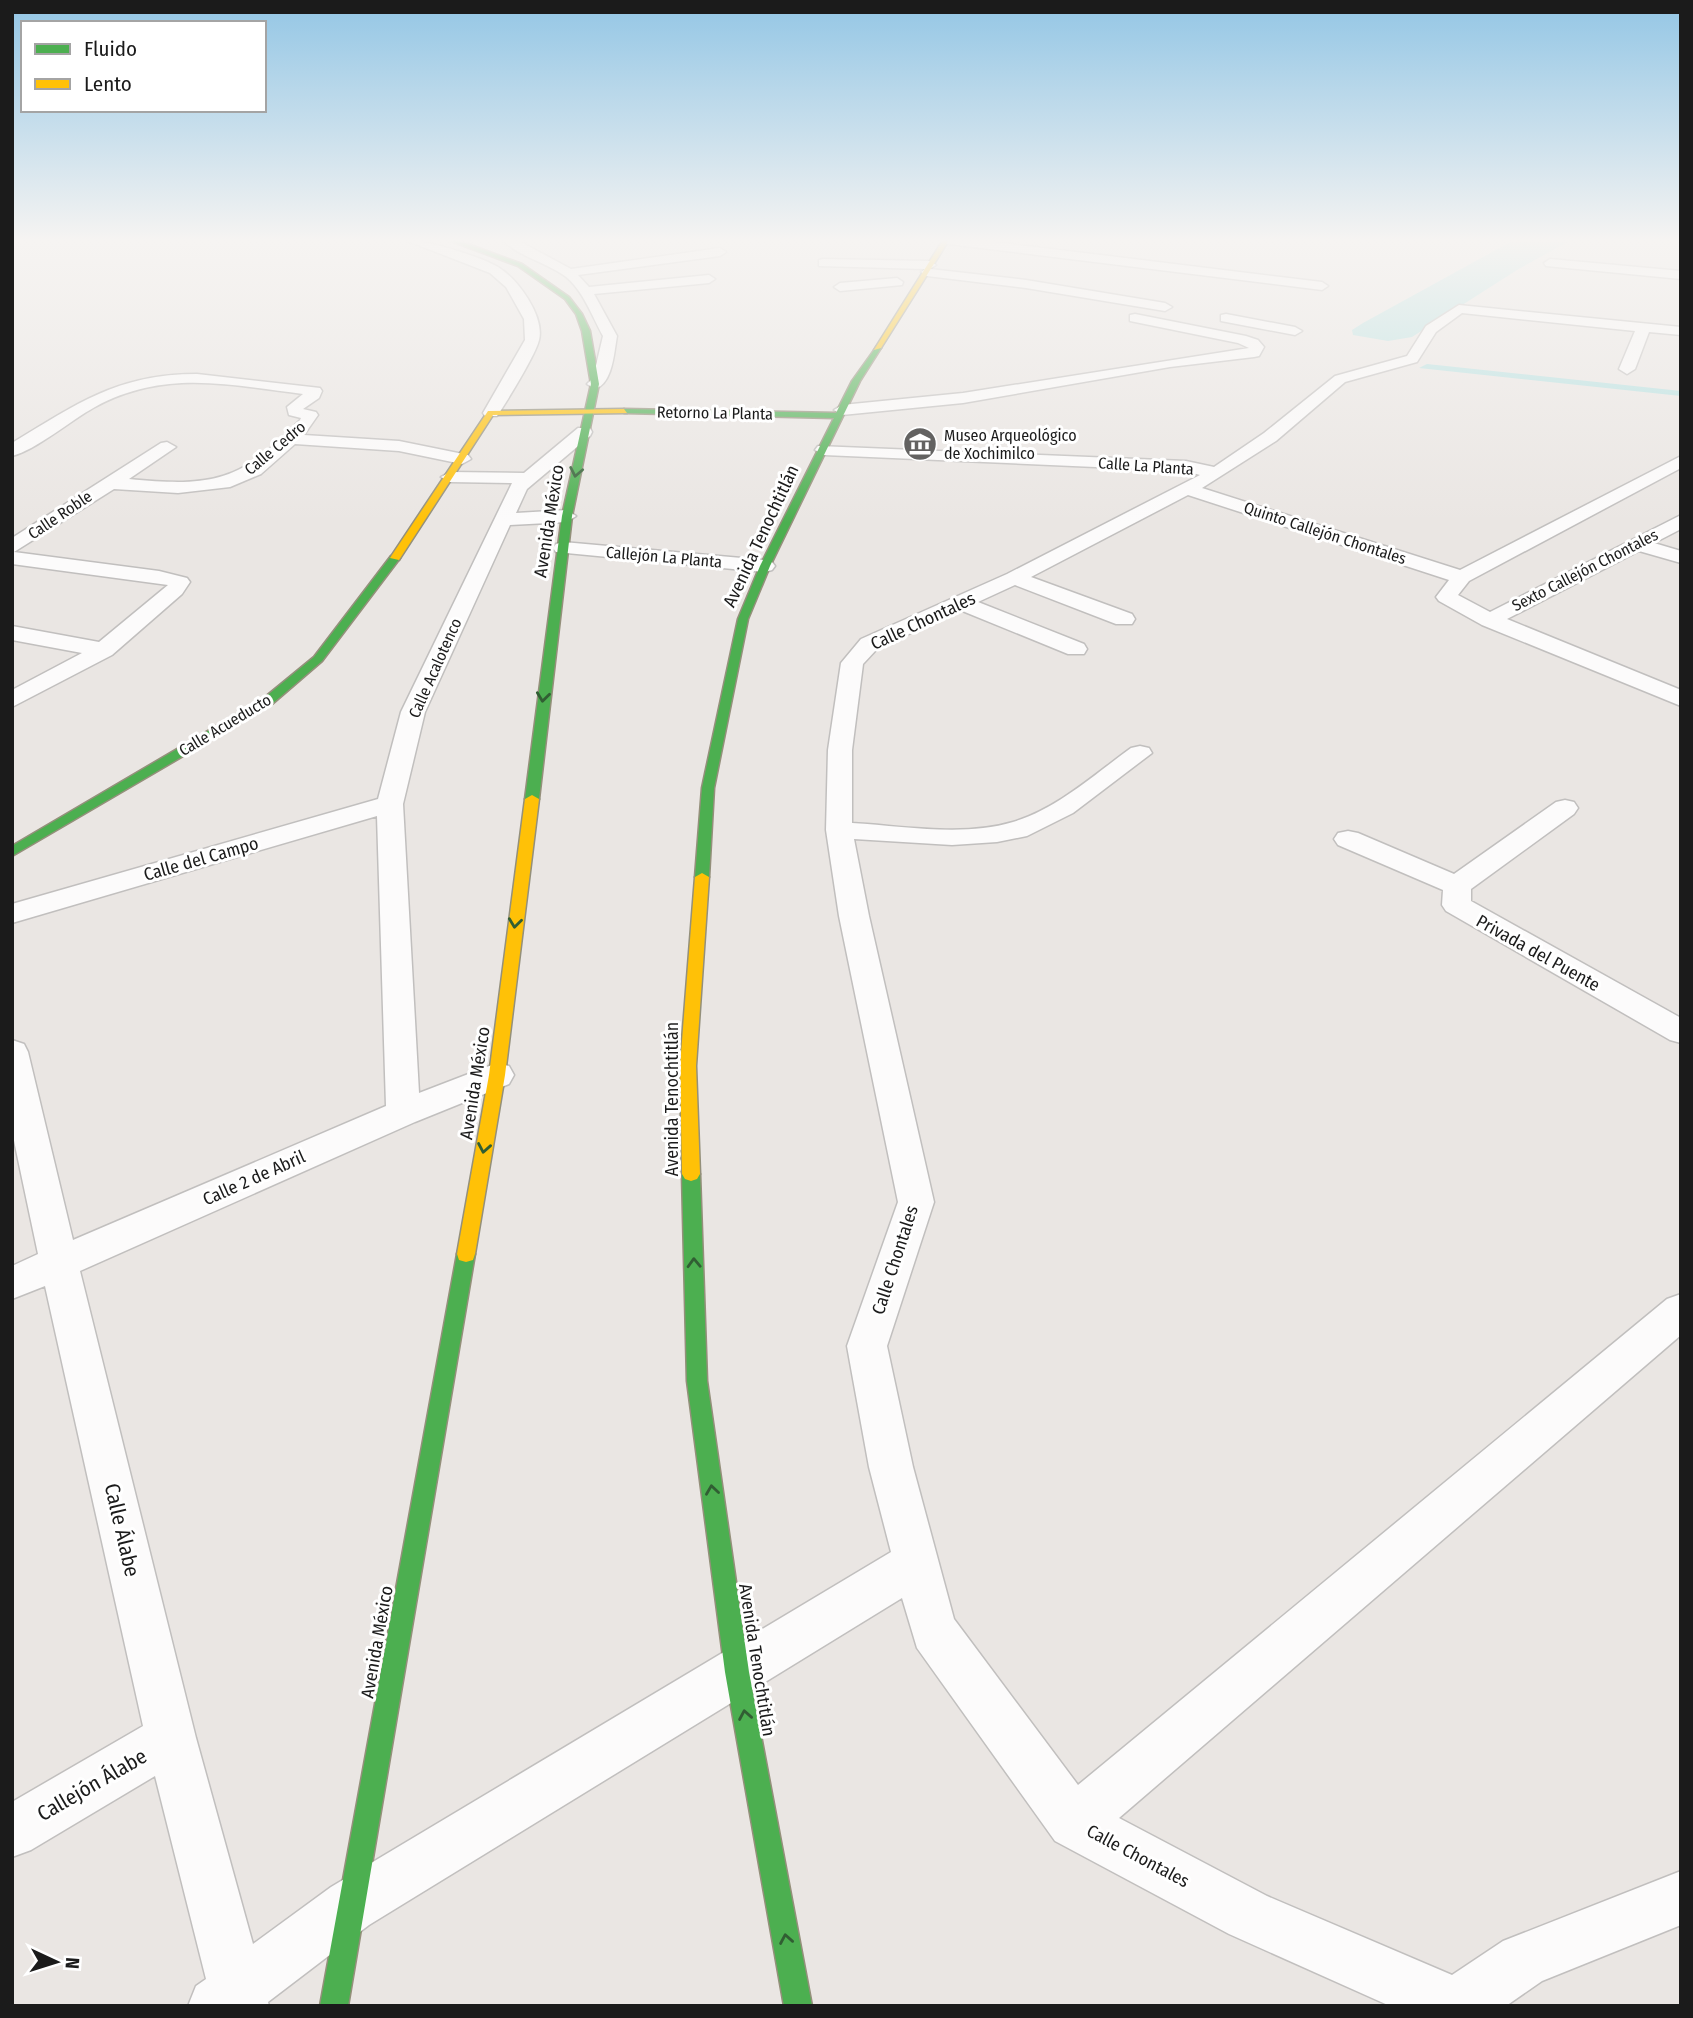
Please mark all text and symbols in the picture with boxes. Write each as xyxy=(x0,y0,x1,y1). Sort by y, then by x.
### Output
legend xyxy=(21,21,266,112)
text: Fluido xyxy=(84,36,137,62)
text: Lento xyxy=(84,71,132,97)
street label: Retorno La Planta xyxy=(657,402,773,424)
street label: Calle Cedro xyxy=(241,417,309,479)
museum icon: Museo Arqueológico de Xochimilco xyxy=(901,425,939,463)
place label: Museo Arqueológico de Xochimilco xyxy=(944,426,1077,463)
street label: Calle La Planta xyxy=(1098,453,1195,479)
street label: Avenida Tenochtitlán xyxy=(718,461,804,611)
street label: Avenida México xyxy=(529,463,569,579)
one-way arrow xyxy=(570,466,585,478)
street label: Calle Roble xyxy=(24,487,96,543)
street label: Quinto Callejón Chontales xyxy=(1241,498,1409,568)
street label: Sexto Callejón Chontales xyxy=(1509,525,1661,615)
street label: Callejón La Planta xyxy=(605,542,723,572)
street label: Calle Chontales xyxy=(867,587,979,655)
street label: Calle Acalotenco xyxy=(404,615,466,721)
street label: Calle Acueducto xyxy=(175,690,275,760)
one-way arrow xyxy=(536,691,551,703)
street label: Calle del Campo xyxy=(141,832,261,886)
street label: Privada del Puente xyxy=(1472,910,1604,996)
one-way arrow xyxy=(508,917,523,929)
street label: Avenida Tenochtitlán xyxy=(661,1022,683,1176)
street label: Avenida México xyxy=(455,1025,495,1141)
one-way arrow xyxy=(478,1142,493,1154)
street label: Calle 2 de Abril xyxy=(199,1146,309,1210)
street label: Calle Chontales xyxy=(867,1202,923,1317)
one-way arrow xyxy=(686,1258,701,1269)
street label: Calle Álabe xyxy=(99,1481,145,1579)
one-way arrow xyxy=(705,1484,720,1496)
street label: Avenida Tenochtitlán xyxy=(734,1582,780,1738)
street label: Avenida México xyxy=(356,1584,398,1700)
one-way arrow xyxy=(738,1709,753,1721)
street label: Callejón Álabe xyxy=(32,1743,152,1827)
street label: Calle Chontales xyxy=(1083,1820,1193,1892)
north arrow xyxy=(21,1927,91,1997)
one-way arrow xyxy=(779,1933,794,1945)
text: N xyxy=(61,1957,84,1970)

